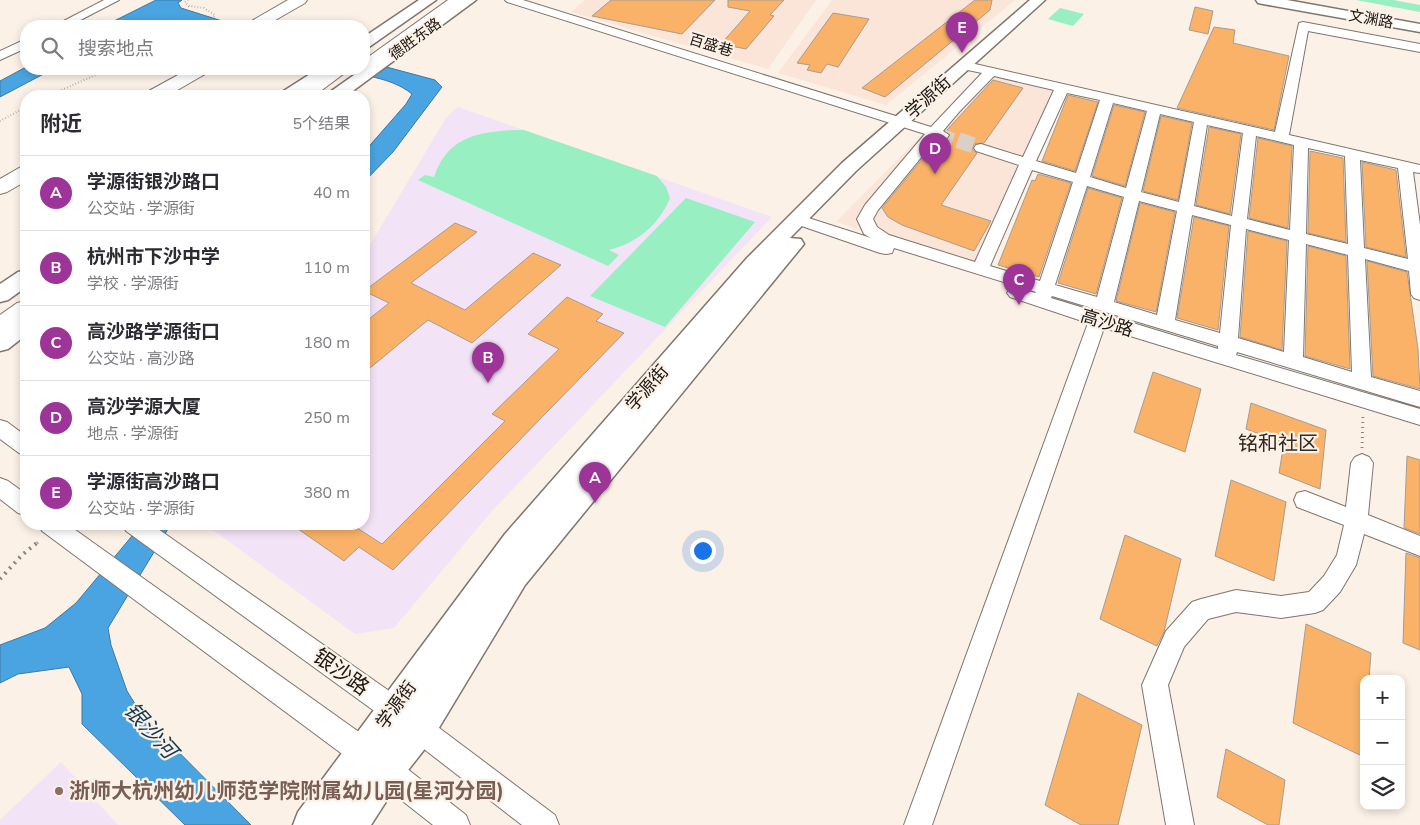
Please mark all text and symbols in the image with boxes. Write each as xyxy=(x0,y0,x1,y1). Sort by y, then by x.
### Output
street label: 文渊路 xyxy=(1347,5,1395,33)
pin: E xyxy=(946,12,978,53)
street label: 德胜东路 xyxy=(385,13,445,65)
search box xyxy=(20,20,370,75)
street label: 百盛巷 xyxy=(687,29,735,61)
icon: search xyxy=(38,34,66,62)
text: 搜索地点 xyxy=(78,36,154,62)
street label: 学源街 xyxy=(900,70,956,124)
text: 附近 xyxy=(40,110,82,138)
text: 5个结果 xyxy=(292,113,350,135)
pin: D xyxy=(919,133,951,174)
text: 学源街银沙路口 xyxy=(87,169,220,195)
text: A xyxy=(50,182,62,204)
text: 40 m xyxy=(313,182,350,204)
text: 公交站 · 学源街 xyxy=(87,198,195,220)
text: 杭州市下沙中学 xyxy=(87,244,220,270)
text: B xyxy=(50,257,62,279)
text: 110 m xyxy=(303,257,350,279)
pin: C xyxy=(1003,264,1035,305)
text: 学校 · 学源街 xyxy=(87,273,179,295)
street label: 高沙路 xyxy=(1078,304,1136,342)
text: 高沙路学源街口 xyxy=(87,319,220,345)
text: C xyxy=(51,332,61,354)
text: 180 m xyxy=(303,332,350,354)
pin: B xyxy=(472,342,504,383)
text: 公交站 · 高沙路 xyxy=(87,348,195,370)
street label: 学源街 xyxy=(620,360,674,416)
text: 高沙学源大厦 xyxy=(87,394,201,420)
text: D xyxy=(50,407,62,429)
text: 250 m xyxy=(303,407,350,429)
text: 地点 · 学源街 xyxy=(87,423,179,445)
district label: 铭和社区 xyxy=(1238,430,1318,457)
pin: A xyxy=(579,462,611,503)
text: 学源街高沙路口 xyxy=(87,469,220,495)
text: E xyxy=(51,482,61,504)
text: 380 m xyxy=(303,482,350,504)
text: 公交站 · 学源街 xyxy=(87,498,195,520)
your location xyxy=(690,538,716,564)
street label: 银沙路 xyxy=(307,642,375,702)
map controls xyxy=(1360,675,1405,810)
button: + xyxy=(1360,675,1405,720)
street label: 学源街 xyxy=(370,676,422,734)
water label: 银沙河 xyxy=(117,696,186,768)
button: − xyxy=(1360,720,1405,765)
button: layers xyxy=(1360,765,1405,810)
place label: 浙师大杭州幼儿师范学院附属幼儿园(星河分园) xyxy=(69,777,504,805)
marker: 浙师大杭州幼儿师范学院附属幼儿园(星河分园) xyxy=(53,785,65,797)

